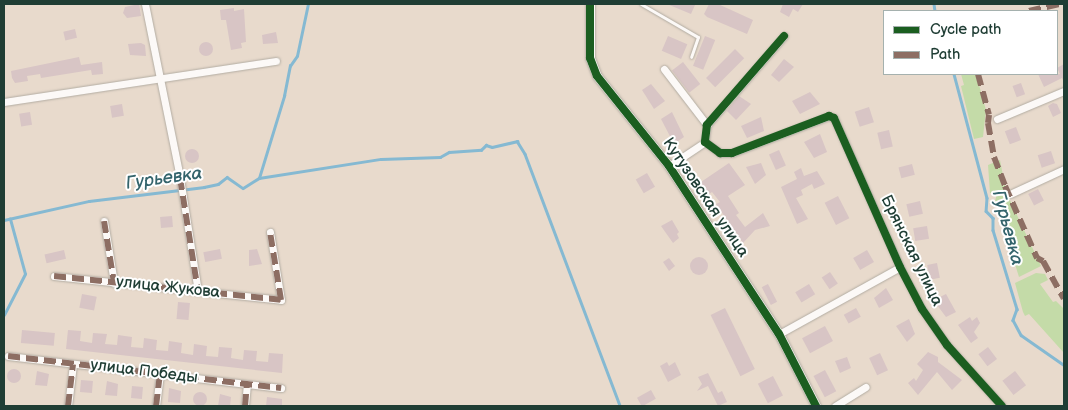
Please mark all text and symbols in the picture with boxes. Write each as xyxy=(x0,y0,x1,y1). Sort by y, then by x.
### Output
legend xyxy=(883,10,1058,75)
text: Cycle path xyxy=(930,20,1001,39)
text: Path xyxy=(930,45,960,64)
street label: Кутузовская улица xyxy=(658,135,752,261)
water label: Гурьевка xyxy=(124,163,204,195)
water label: Гурьевка xyxy=(987,188,1027,268)
street label: Брянская улица xyxy=(876,192,946,310)
street label: улица Жукова xyxy=(115,273,221,303)
street label: улица Победы xyxy=(89,356,199,388)

